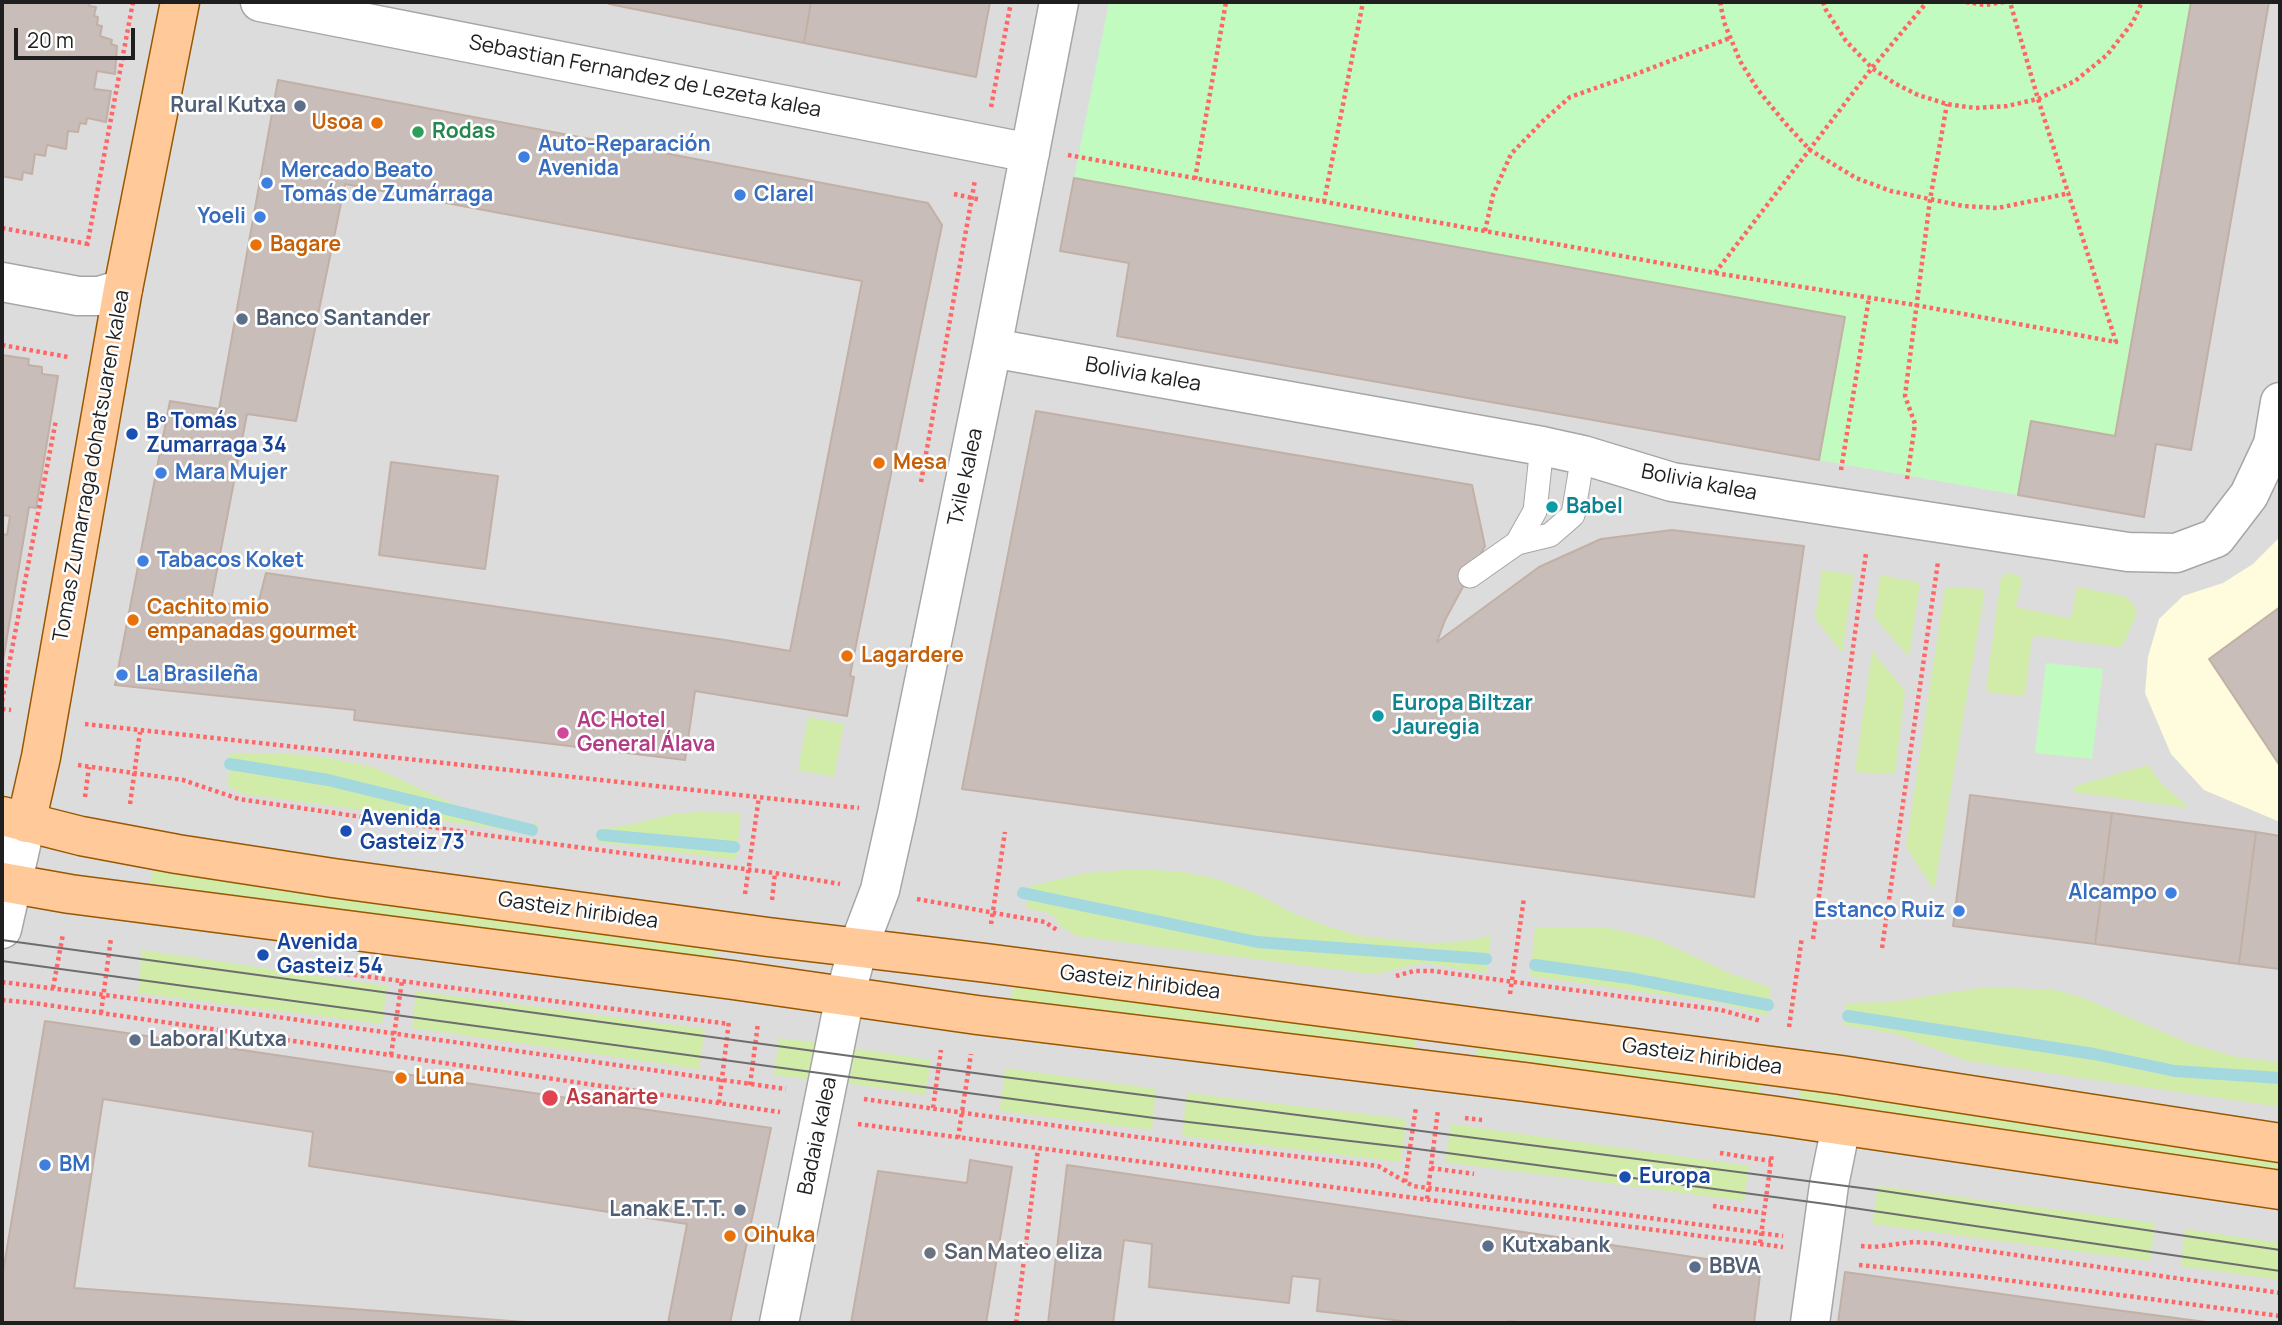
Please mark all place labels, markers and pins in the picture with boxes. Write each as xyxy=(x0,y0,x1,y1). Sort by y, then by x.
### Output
place label: Rural Kutxa xyxy=(170,93,286,119)
marker: Rural Kutxa xyxy=(292,98,308,114)
place label: Usoa xyxy=(311,110,363,136)
marker: Usoa xyxy=(369,115,385,131)
place label: Rodas xyxy=(432,119,495,145)
marker: Rodas xyxy=(410,124,426,140)
place label: Auto-Reparación Avenida xyxy=(538,132,711,182)
marker: Auto-Reparación Avenida xyxy=(516,149,532,165)
place label: Mercado Beato Tomás de Zumárraga xyxy=(281,158,493,208)
marker: Mercado Beato Tomás de Zumárraga xyxy=(259,175,275,191)
place label: Clarel xyxy=(754,182,814,208)
marker: Clarel xyxy=(732,187,748,203)
place label: Yoeli xyxy=(197,204,246,230)
marker: Yoeli xyxy=(252,209,268,225)
place label: Bagare xyxy=(270,232,341,258)
marker: Bagare xyxy=(248,237,264,253)
place label: Banco Santander xyxy=(256,306,430,332)
marker: Banco Santander xyxy=(234,311,250,327)
place label: Bº Tomás Zumarraga 34 xyxy=(146,409,287,459)
marker: Bº Tomás Zumarraga 34 xyxy=(124,426,140,442)
place label: Mesa xyxy=(893,450,947,476)
marker: Mesa xyxy=(871,455,887,471)
place label: Mara Mujer xyxy=(175,460,288,486)
marker: Mara Mujer xyxy=(153,465,169,481)
place label: Babel xyxy=(1566,494,1623,520)
marker: Babel xyxy=(1544,499,1560,515)
place label: Tabacos Koket xyxy=(157,548,304,574)
marker: Tabacos Koket xyxy=(135,553,151,569)
place label: Cachito mio empanadas gourmet xyxy=(147,595,357,645)
marker: Cachito mio empanadas gourmet xyxy=(125,612,141,628)
place label: Lagardere xyxy=(861,643,964,669)
marker: Lagardere xyxy=(839,648,855,664)
place label: La Brasileña xyxy=(136,662,258,688)
marker: La Brasileña xyxy=(114,667,130,683)
place label: Europa Biltzar Jauregia xyxy=(1392,691,1533,741)
place label: AC Hotel General Álava xyxy=(577,708,715,758)
marker: Europa Biltzar Jauregia xyxy=(1370,708,1386,724)
marker: AC Hotel General Álava xyxy=(555,725,571,741)
place label: Avenida Gasteiz 73 xyxy=(360,806,465,856)
marker: Avenida Gasteiz 73 xyxy=(338,823,354,839)
place label: Alcampo xyxy=(2068,880,2157,906)
marker: Alcampo xyxy=(2163,885,2179,901)
place label: Estanco Ruiz xyxy=(1814,898,1945,924)
marker: Estanco Ruiz xyxy=(1951,903,1967,919)
place label: Avenida Gasteiz 54 xyxy=(277,930,383,980)
marker: Avenida Gasteiz 54 xyxy=(255,947,271,963)
place label: Laboral Kutxa xyxy=(149,1027,287,1053)
marker: Laboral Kutxa xyxy=(127,1032,143,1048)
place label: Luna xyxy=(415,1065,465,1091)
marker: Luna xyxy=(393,1070,409,1086)
place label: Asanarte xyxy=(566,1085,658,1111)
marker: Asanarte xyxy=(540,1088,560,1108)
place label: BM xyxy=(59,1152,90,1178)
marker: BM xyxy=(37,1157,53,1173)
place label: Europa xyxy=(1639,1164,1711,1190)
marker: Europa xyxy=(1617,1169,1633,1185)
place label: Lanak E.T.T. xyxy=(609,1197,726,1223)
marker: Lanak E.T.T. xyxy=(732,1202,748,1218)
place label: Oihuka xyxy=(744,1223,815,1249)
marker: Oihuka xyxy=(722,1228,738,1244)
place label: Kutxabank xyxy=(1502,1233,1610,1259)
marker: Kutxabank xyxy=(1480,1238,1496,1254)
place label: San Mateo eliza xyxy=(944,1240,1103,1266)
marker: San Mateo eliza xyxy=(922,1245,938,1261)
place label: BBVA xyxy=(1709,1254,1761,1280)
marker: BBVA xyxy=(1687,1259,1703,1275)

